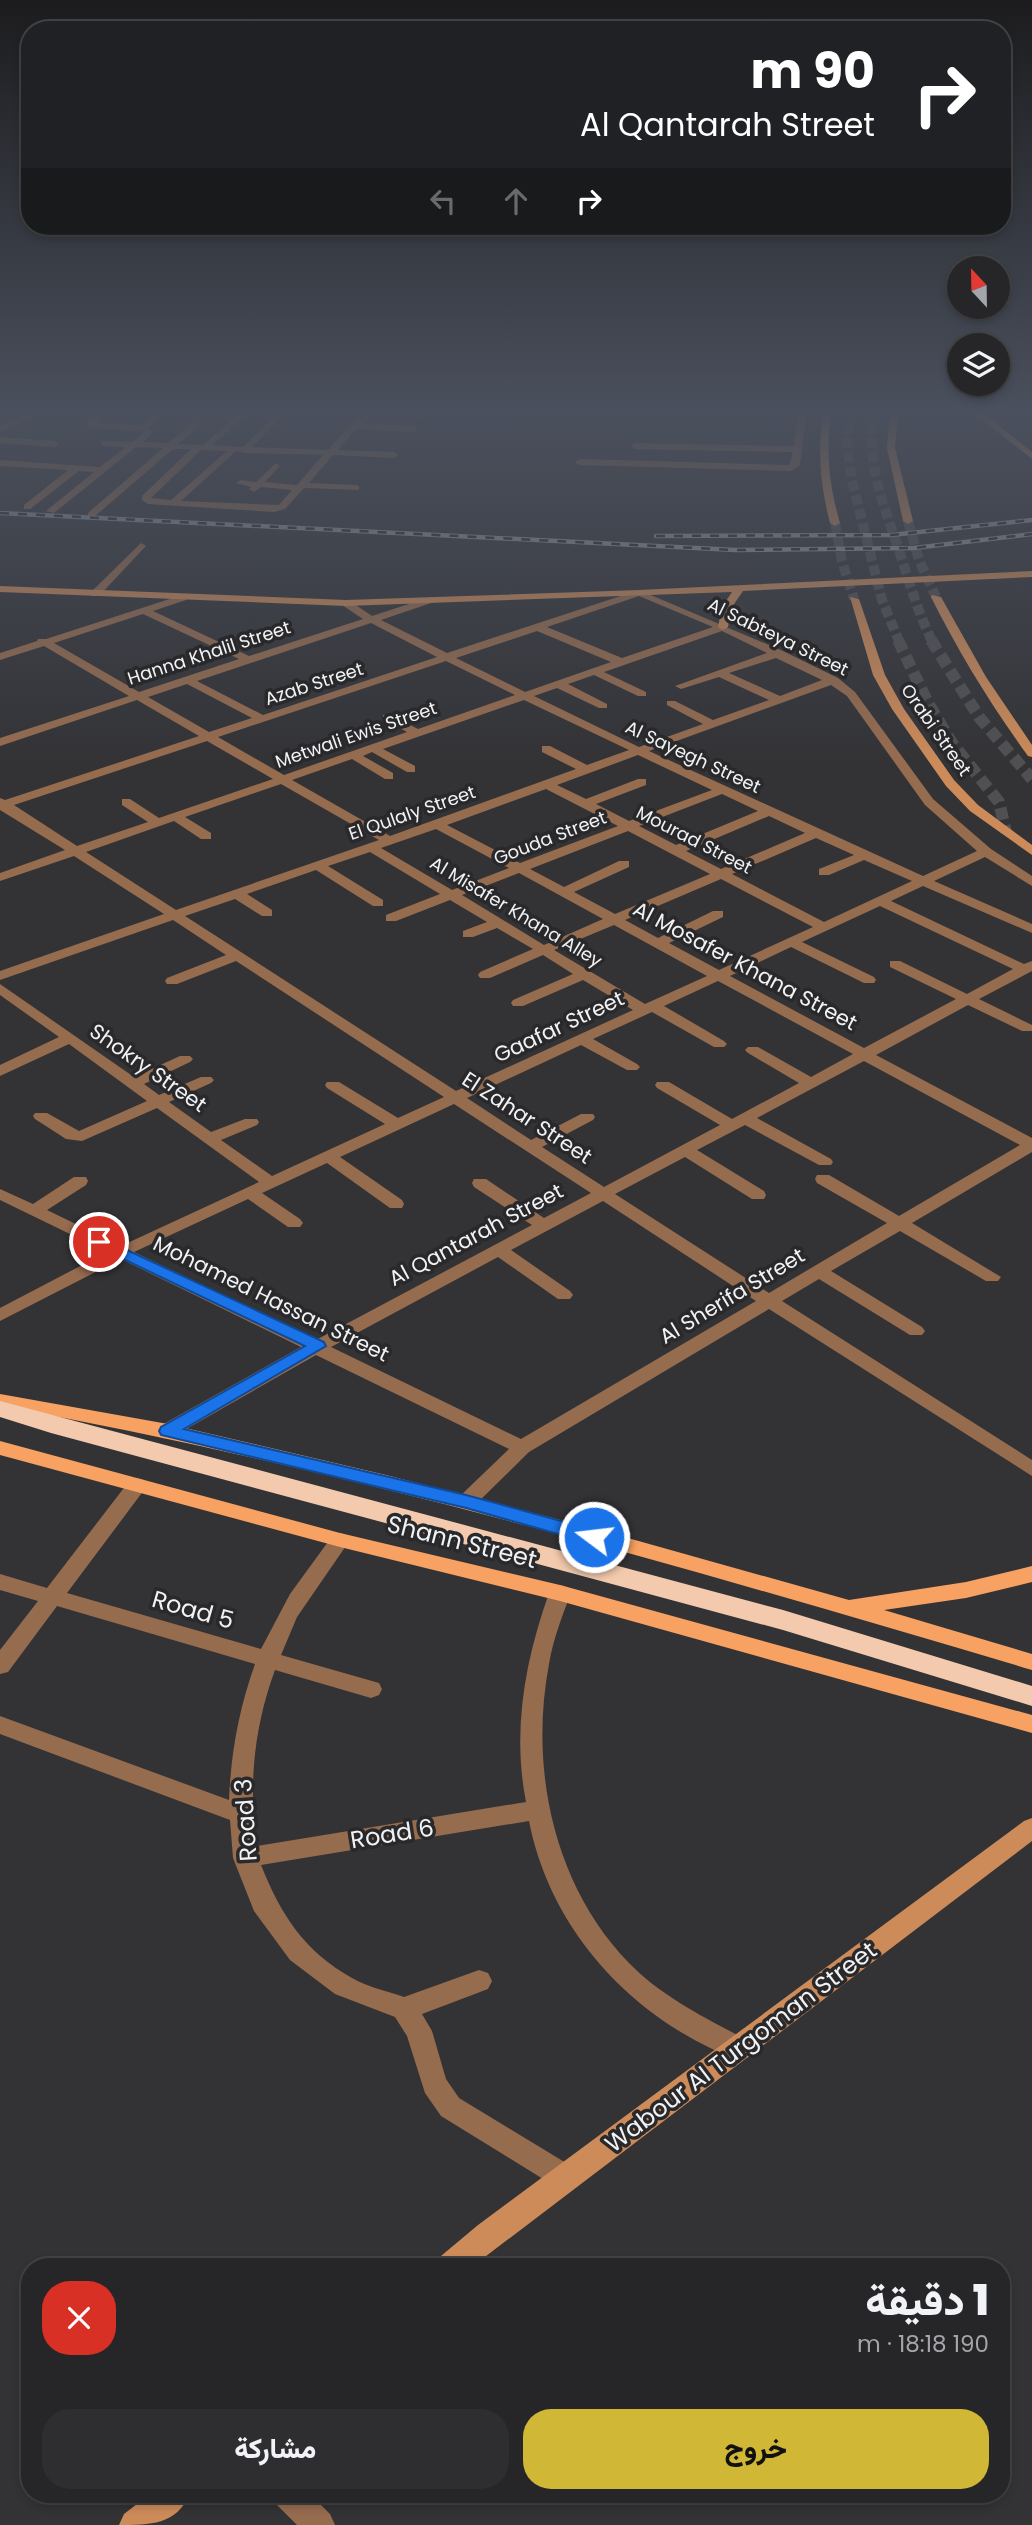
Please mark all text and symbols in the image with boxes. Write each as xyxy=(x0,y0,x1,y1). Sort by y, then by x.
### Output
text: 90 m xyxy=(751,37,875,105)
icon: right xyxy=(899,49,990,140)
text: Al Qantarah Street xyxy=(580,102,875,147)
icon: left xyxy=(424,182,462,220)
icon: ahead xyxy=(497,182,535,220)
icon: right xyxy=(570,182,608,220)
north arrow xyxy=(947,256,1010,318)
map controls xyxy=(947,256,1010,396)
button: layers xyxy=(947,333,1010,396)
street label: Al Sabteya Street xyxy=(704,592,853,681)
street label: Hanna Khalil Street xyxy=(124,614,294,691)
street label: Azab Street xyxy=(261,656,366,711)
street label: Orabi Street xyxy=(895,679,977,781)
street label: Metwali Ewis Street xyxy=(272,695,440,774)
street label: Al Sayegh Street xyxy=(621,714,765,799)
street label: El Qulaly Street xyxy=(345,779,479,846)
street label: Mourad Street xyxy=(632,800,757,880)
street label: Gouda Street xyxy=(490,805,610,871)
street label: Al Misafer Khana Alley xyxy=(426,850,607,973)
street label: Al Mosafer Khana Street xyxy=(628,894,862,1037)
street label: Gaafar Street xyxy=(489,984,629,1069)
street label: Shokry Street xyxy=(84,1016,213,1119)
street label: El Zahar Street xyxy=(457,1065,598,1170)
street label: Al Qantarah Street xyxy=(384,1176,568,1293)
pin xyxy=(69,1212,129,1272)
icon: arrive xyxy=(80,1223,118,1261)
street label: Mohamed Hassan Street xyxy=(148,1229,394,1368)
street label: Al Sherifa Street xyxy=(654,1241,810,1350)
position arrow xyxy=(557,1500,631,1574)
street label: Shann Street xyxy=(384,1507,540,1576)
street label: Road 5 xyxy=(148,1582,238,1637)
street label: Road 3 xyxy=(226,1778,265,1863)
street label: Road 6 xyxy=(348,1811,436,1856)
street label: Wabour Al Turgoman Street xyxy=(598,1933,883,2160)
text: 1 دقيقة xyxy=(865,2271,989,2330)
button: close xyxy=(42,2281,116,2355)
text: 190 m · 18:18 xyxy=(857,2328,989,2360)
button: مشاركة xyxy=(42,2409,509,2489)
button: خروج xyxy=(523,2409,989,2489)

